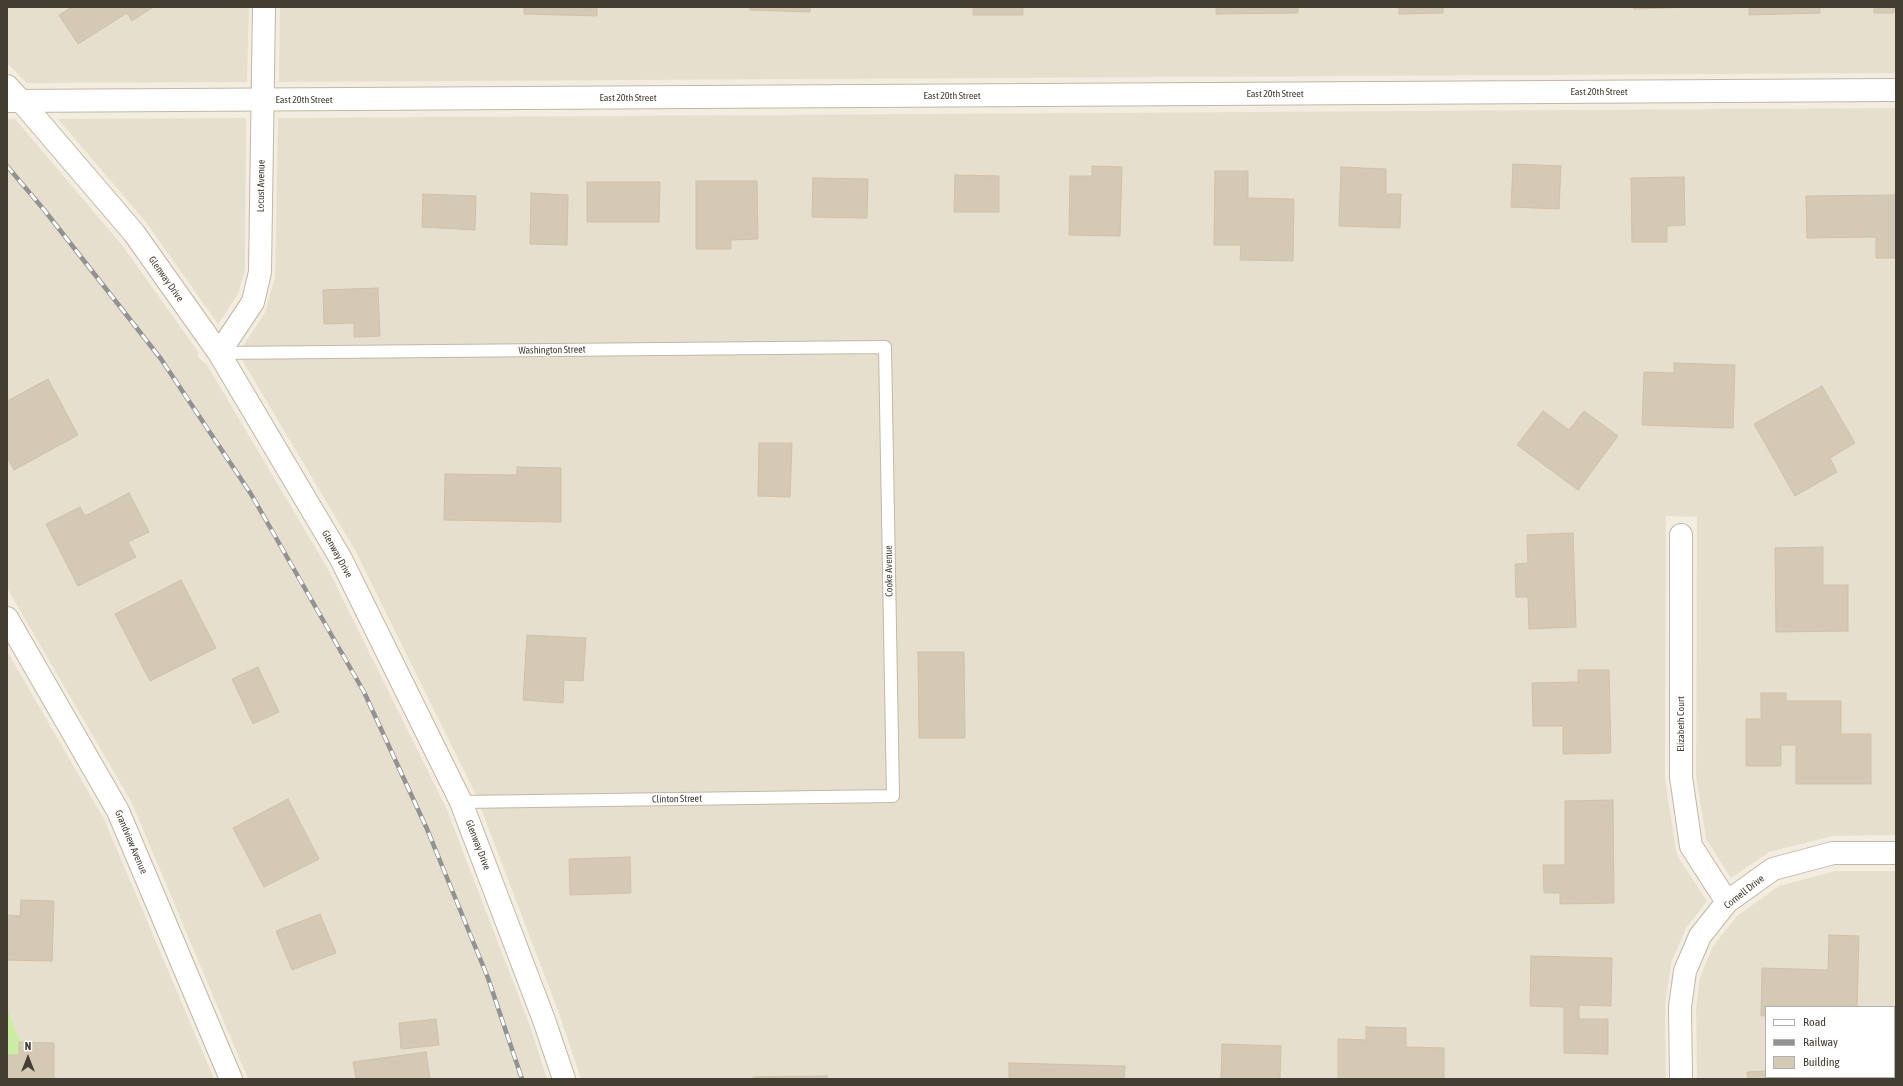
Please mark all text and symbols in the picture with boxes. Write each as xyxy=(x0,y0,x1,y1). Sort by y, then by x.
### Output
street label: East 20th Street xyxy=(1570,86,1628,98)
street label: East 20th Street xyxy=(1246,88,1304,100)
street label: East 20th Street xyxy=(923,90,981,102)
street label: East 20th Street xyxy=(599,92,657,104)
street label: East 20th Street xyxy=(275,94,333,106)
street label: Locust Avenue xyxy=(255,160,267,212)
street label: Glenway Drive xyxy=(146,254,186,304)
street label: Washington Street xyxy=(518,343,586,357)
street label: Glenway Drive xyxy=(319,528,355,580)
street label: Cooke Avenue xyxy=(883,545,895,597)
street label: Elizabeth Court xyxy=(1675,696,1687,752)
street label: Clinton Street xyxy=(652,793,702,805)
street label: Grandview Avenue xyxy=(112,808,150,876)
street label: Glenway Drive xyxy=(463,818,493,872)
street label: Cornell Drive xyxy=(1722,873,1766,911)
legend xyxy=(1765,1006,1895,1078)
text: Road xyxy=(1803,1015,1826,1029)
text: Railway xyxy=(1803,1035,1838,1049)
north arrow xyxy=(8,1038,48,1078)
text: N xyxy=(25,1040,31,1052)
text: Building xyxy=(1803,1055,1840,1069)

